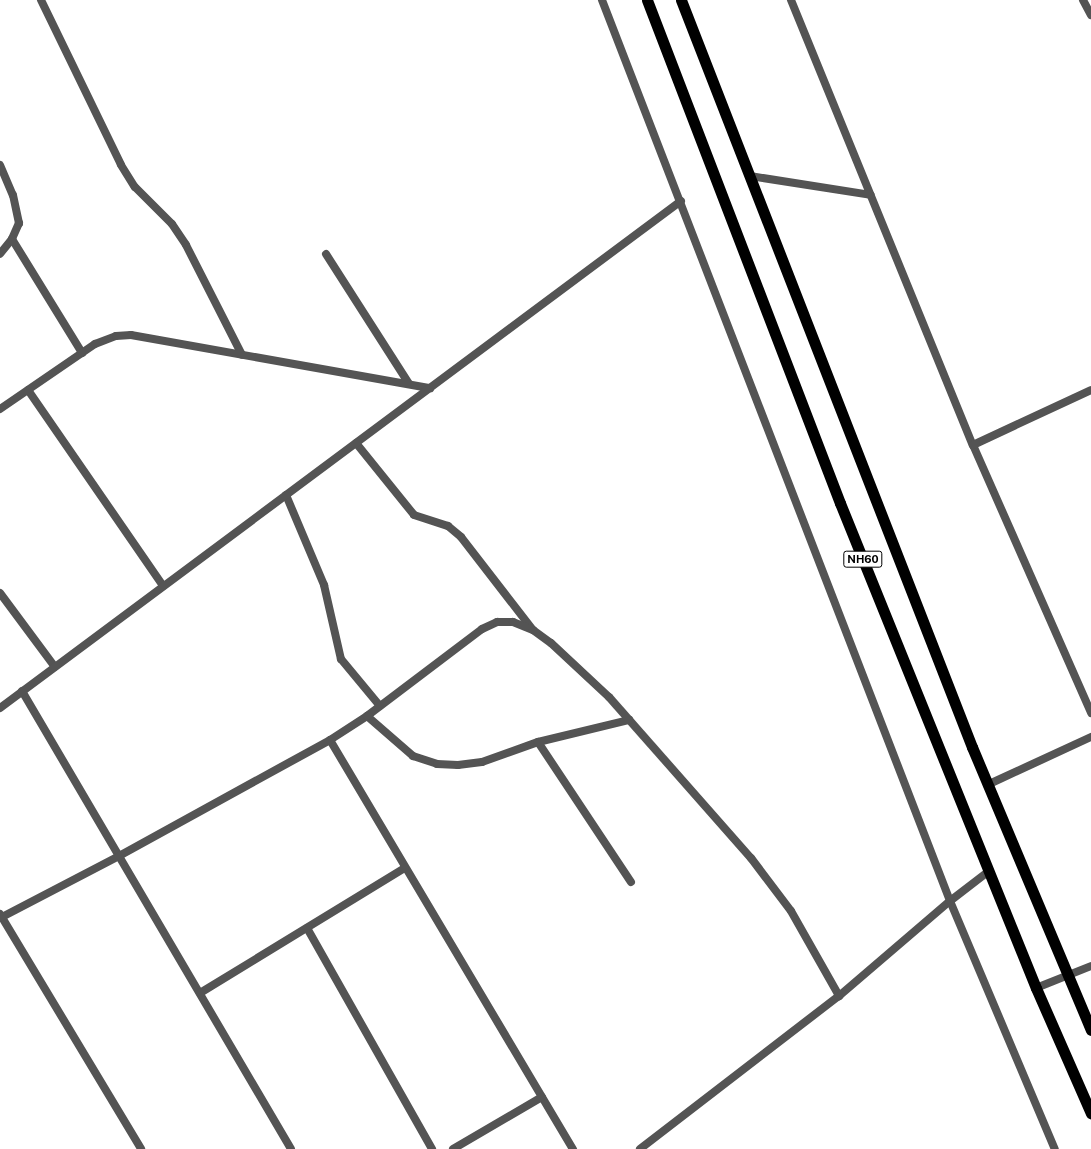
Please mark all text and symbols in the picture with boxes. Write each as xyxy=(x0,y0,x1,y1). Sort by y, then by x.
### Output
road number: NH60 xyxy=(843,550,883,568)

